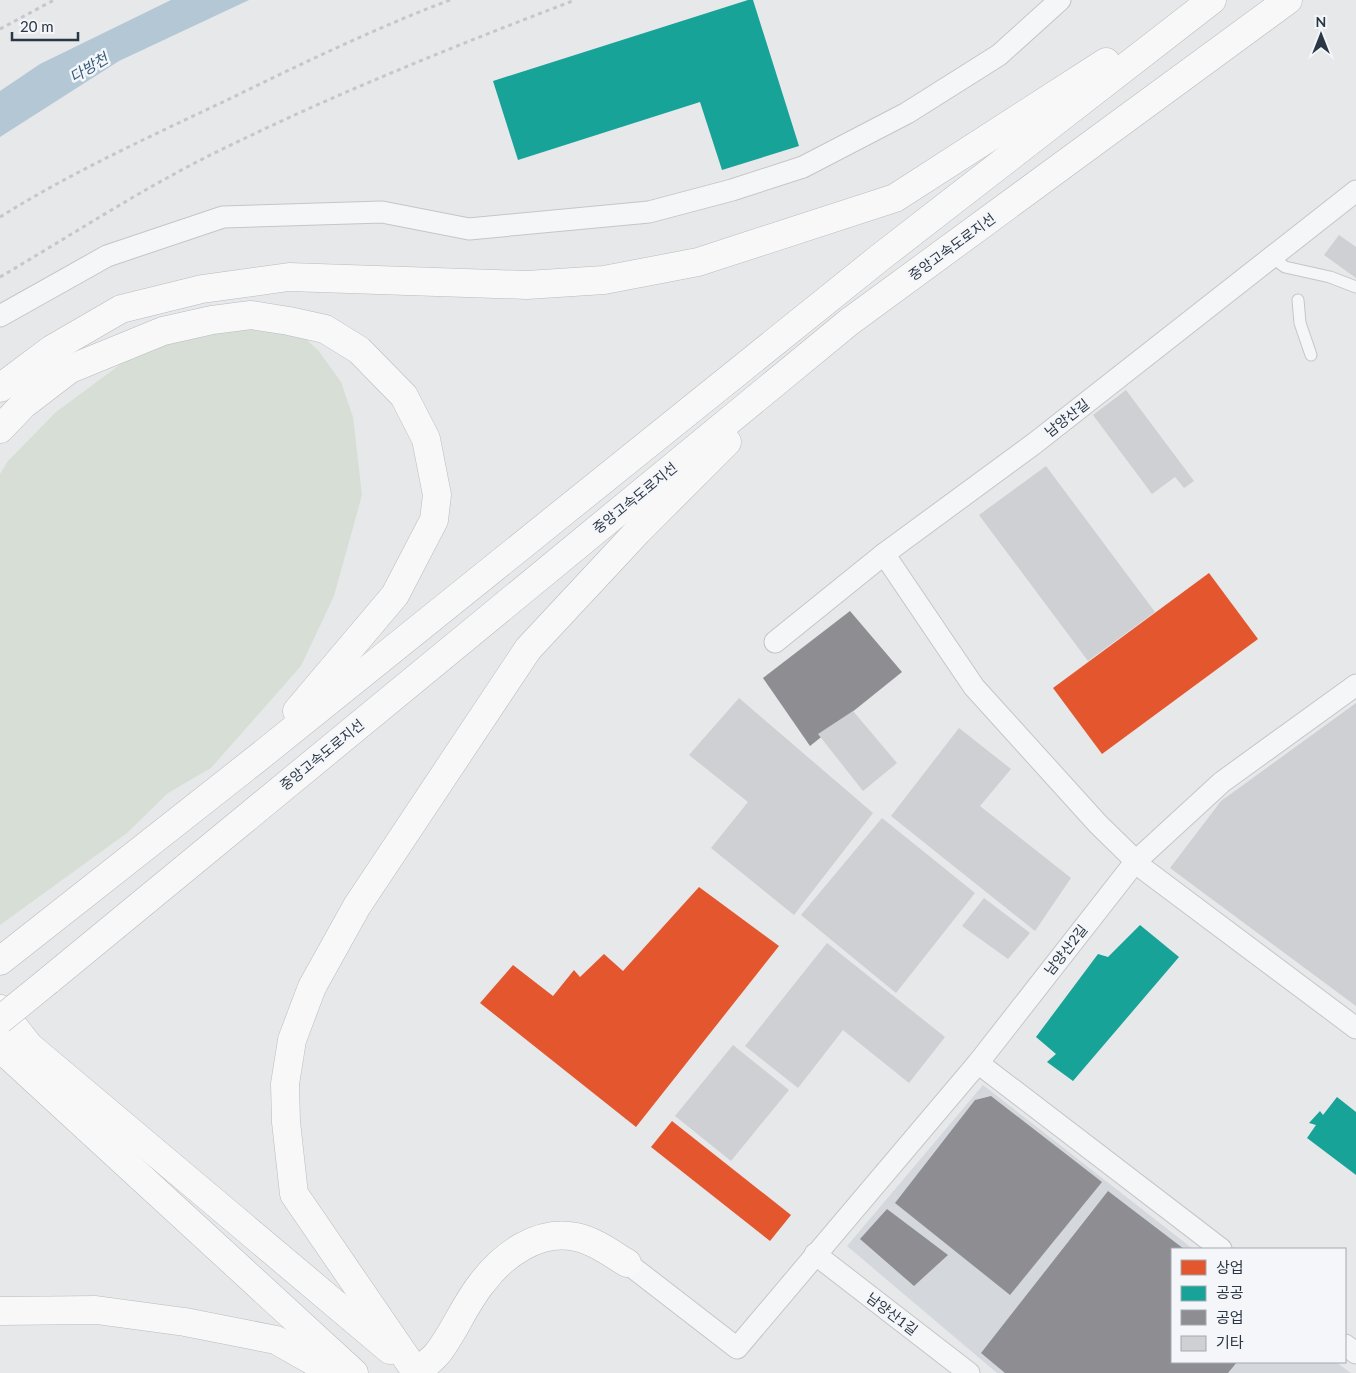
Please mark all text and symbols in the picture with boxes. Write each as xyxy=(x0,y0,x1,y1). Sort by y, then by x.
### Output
scale bar xyxy=(12,10,79,42)
north arrow xyxy=(1296,10,1346,60)
text: N xyxy=(1316,13,1326,30)
text: 20 m xyxy=(20,17,54,35)
water label: 다방천 xyxy=(66,48,113,86)
street label: 중앙고속도로지선 xyxy=(905,209,998,284)
street label: 남양산길 xyxy=(1041,395,1092,440)
street label: 중앙고속도로지선 xyxy=(589,459,680,537)
street label: 중앙고속도로지선 xyxy=(276,716,367,794)
street label: 남양산2길 xyxy=(1041,921,1091,978)
legend xyxy=(1171,1248,1346,1363)
text: 상업 xyxy=(1216,1258,1244,1276)
text: 공공 xyxy=(1216,1283,1244,1301)
street label: 남양산1길 xyxy=(863,1289,921,1338)
text: 공업 xyxy=(1216,1308,1244,1326)
text: 기타 xyxy=(1216,1333,1244,1351)

